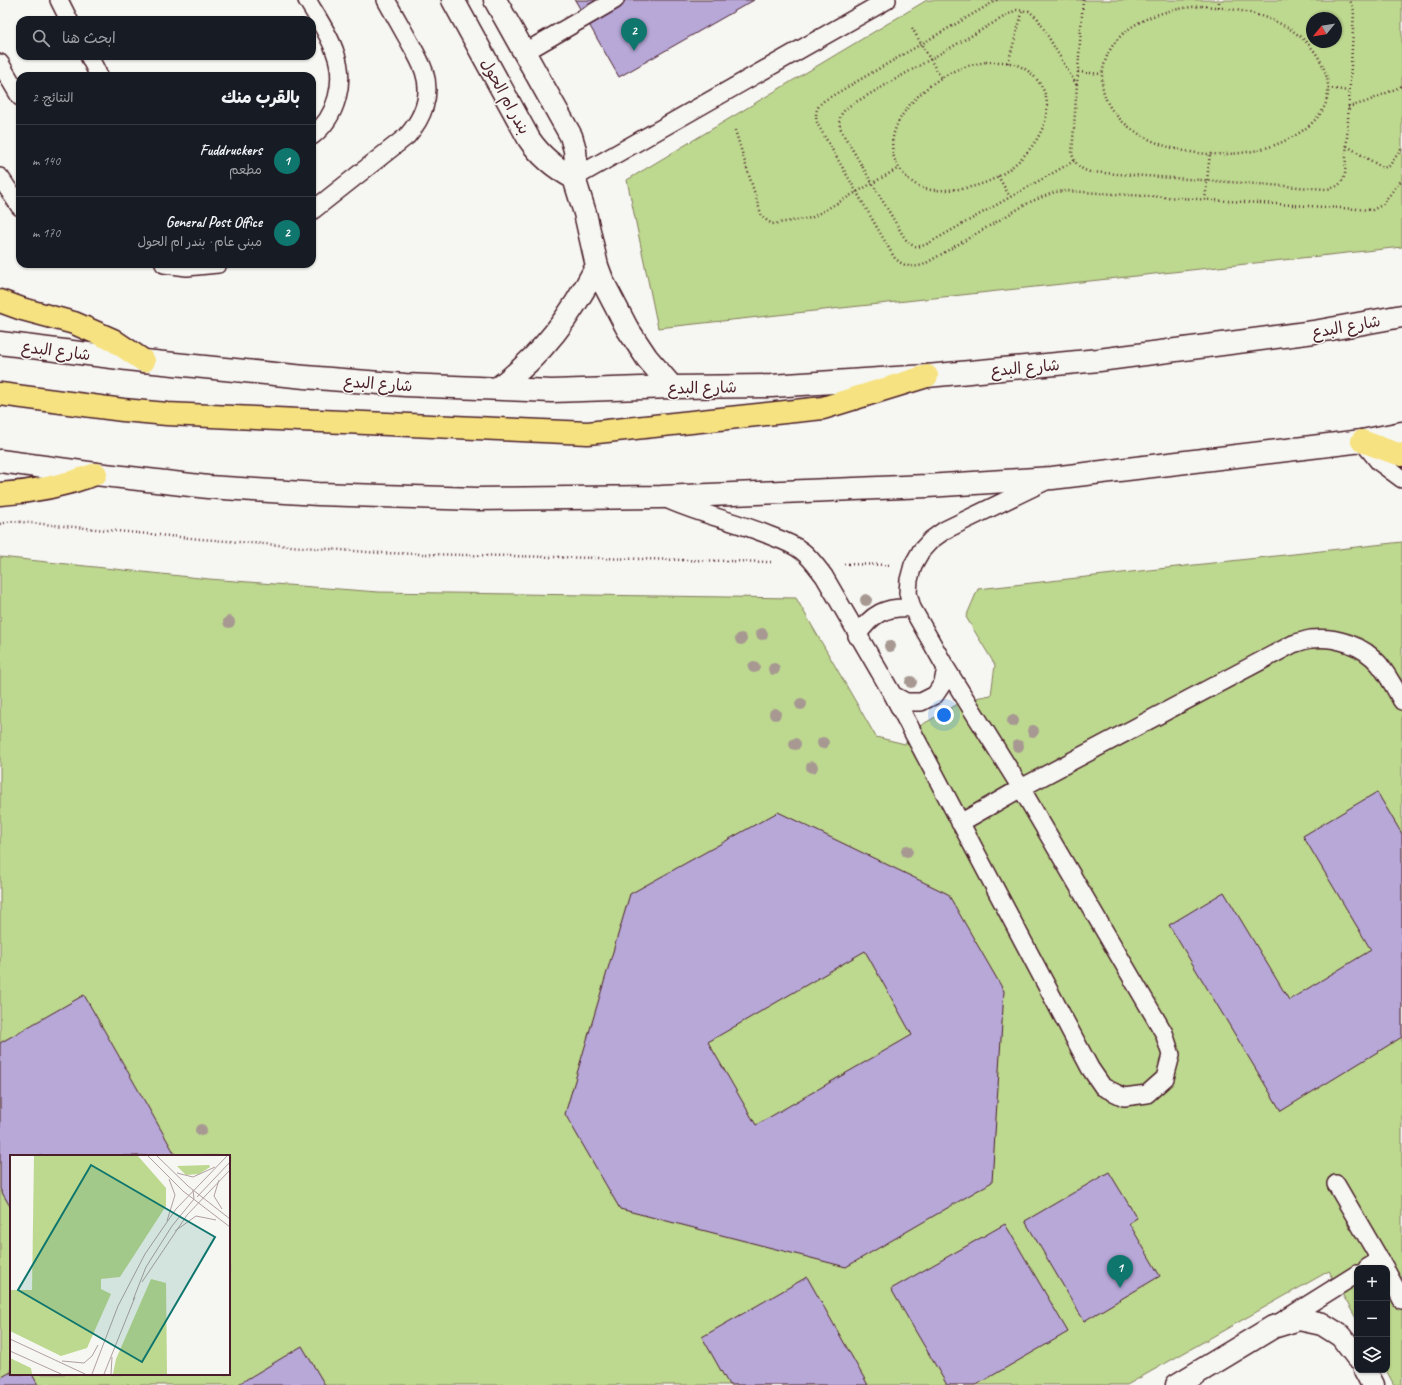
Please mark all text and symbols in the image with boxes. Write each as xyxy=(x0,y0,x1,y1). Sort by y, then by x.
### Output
north arrow xyxy=(1306,12,1342,48)
search box xyxy=(16,16,316,60)
pin: 2 xyxy=(621,18,647,51)
icon: search xyxy=(30,27,52,49)
text: ابحث هنا xyxy=(62,29,116,48)
street label: بندر ام الحول xyxy=(474,55,534,139)
text: بالقرب منك xyxy=(221,87,300,108)
text: النتائج: 2 xyxy=(32,90,74,106)
text: Fuddruckers xyxy=(200,141,262,160)
text: 140 m xyxy=(32,153,60,169)
text: 1 xyxy=(284,153,290,169)
text: مطعم xyxy=(229,162,262,178)
text: General Post Office xyxy=(166,213,262,232)
text: 170 m xyxy=(32,225,60,241)
text: 2 xyxy=(284,225,290,241)
text: مبنى عام · بندر ام الحول xyxy=(137,234,262,250)
street label: شارع البدع xyxy=(1310,311,1382,344)
street label: شارع البدع xyxy=(20,337,92,366)
street label: شارع البدع xyxy=(990,355,1061,382)
street label: شارع البدع xyxy=(343,372,413,397)
street label: شارع البدع xyxy=(667,377,737,400)
your location xyxy=(934,705,954,725)
inset map xyxy=(10,1155,230,1375)
pin: 1 xyxy=(1107,1255,1133,1288)
map controls xyxy=(1354,1265,1390,1373)
button: + xyxy=(1354,1265,1390,1301)
button: − xyxy=(1354,1301,1390,1337)
button: layers xyxy=(1354,1337,1390,1373)

